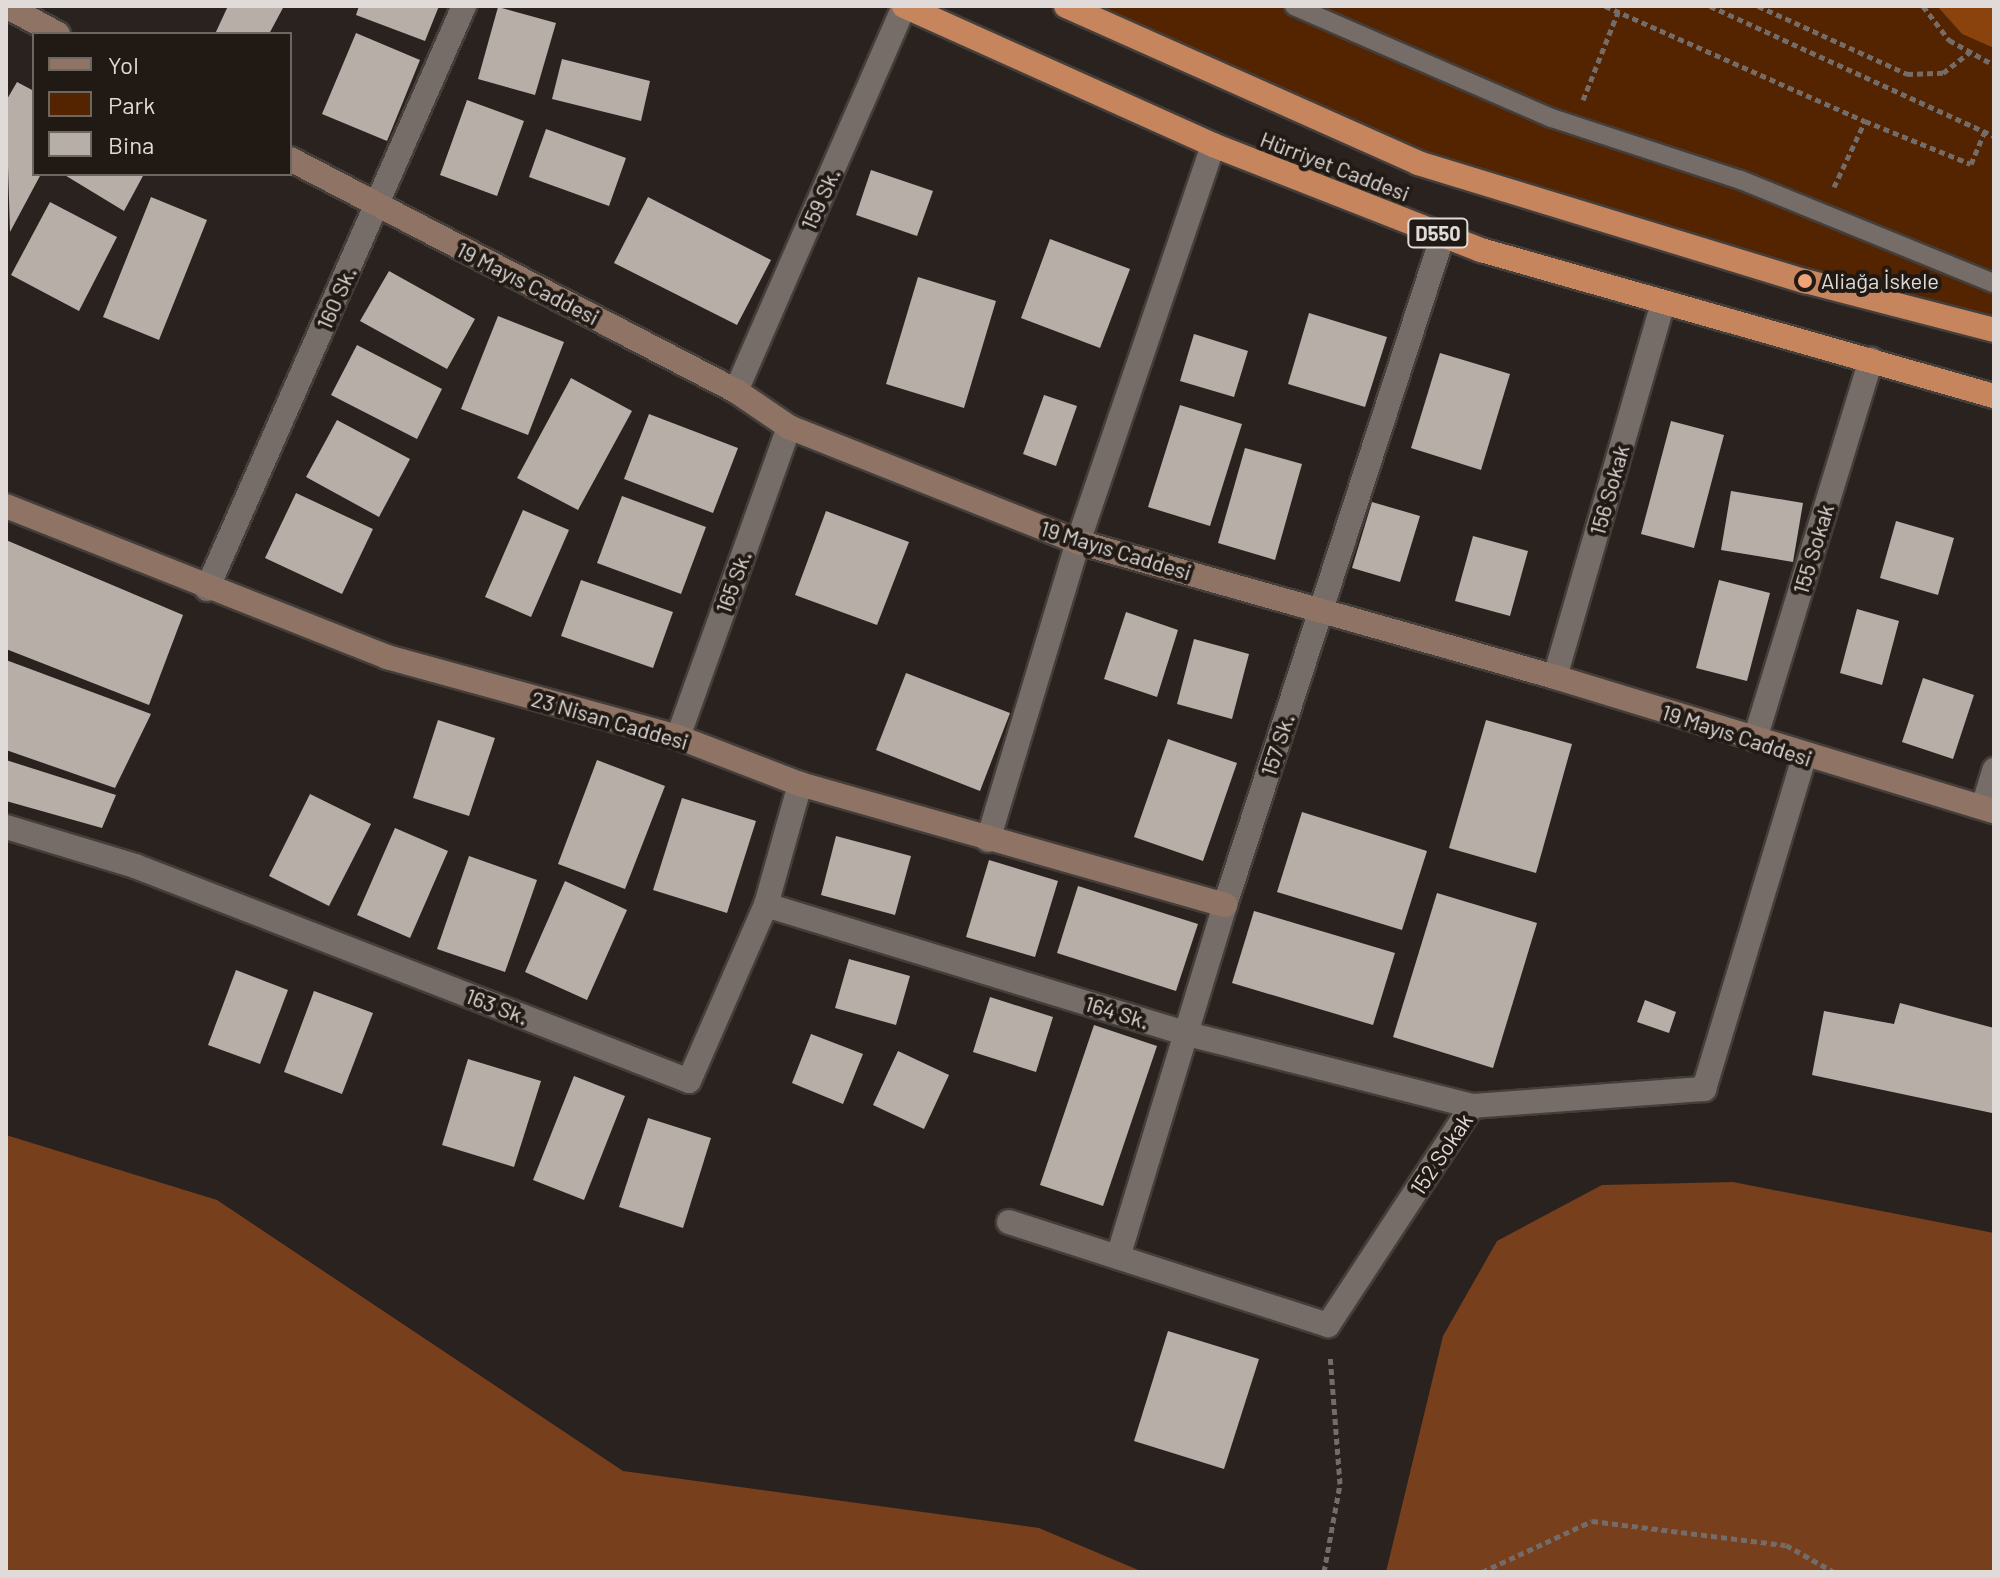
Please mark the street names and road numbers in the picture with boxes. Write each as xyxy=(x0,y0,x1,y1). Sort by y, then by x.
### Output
street label: Hürriyet Caddesi xyxy=(1257,125,1413,207)
street label: 159 Sk. xyxy=(795,164,845,234)
road number: D550 xyxy=(1406,217,1470,249)
street label: 19 Mayıs Caddesi xyxy=(452,236,604,330)
street label: 160 Sk. xyxy=(311,263,361,333)
street label: 156 Sokak xyxy=(1584,442,1634,538)
street label: 155 Sokak xyxy=(1787,501,1839,597)
street label: 19 Mayıs Caddesi xyxy=(1037,515,1195,585)
street label: 165 Sk. xyxy=(710,547,756,617)
street label: 23 Nisan Caddesi xyxy=(528,685,692,755)
street label: 19 Mayıs Caddesi xyxy=(1659,698,1815,772)
street label: 157 Sk. xyxy=(1255,711,1299,779)
street label: 163 Sk. xyxy=(462,982,532,1030)
street label: 164 Sk. xyxy=(1082,990,1152,1034)
street label: 152 Sokak xyxy=(1404,1108,1478,1200)

